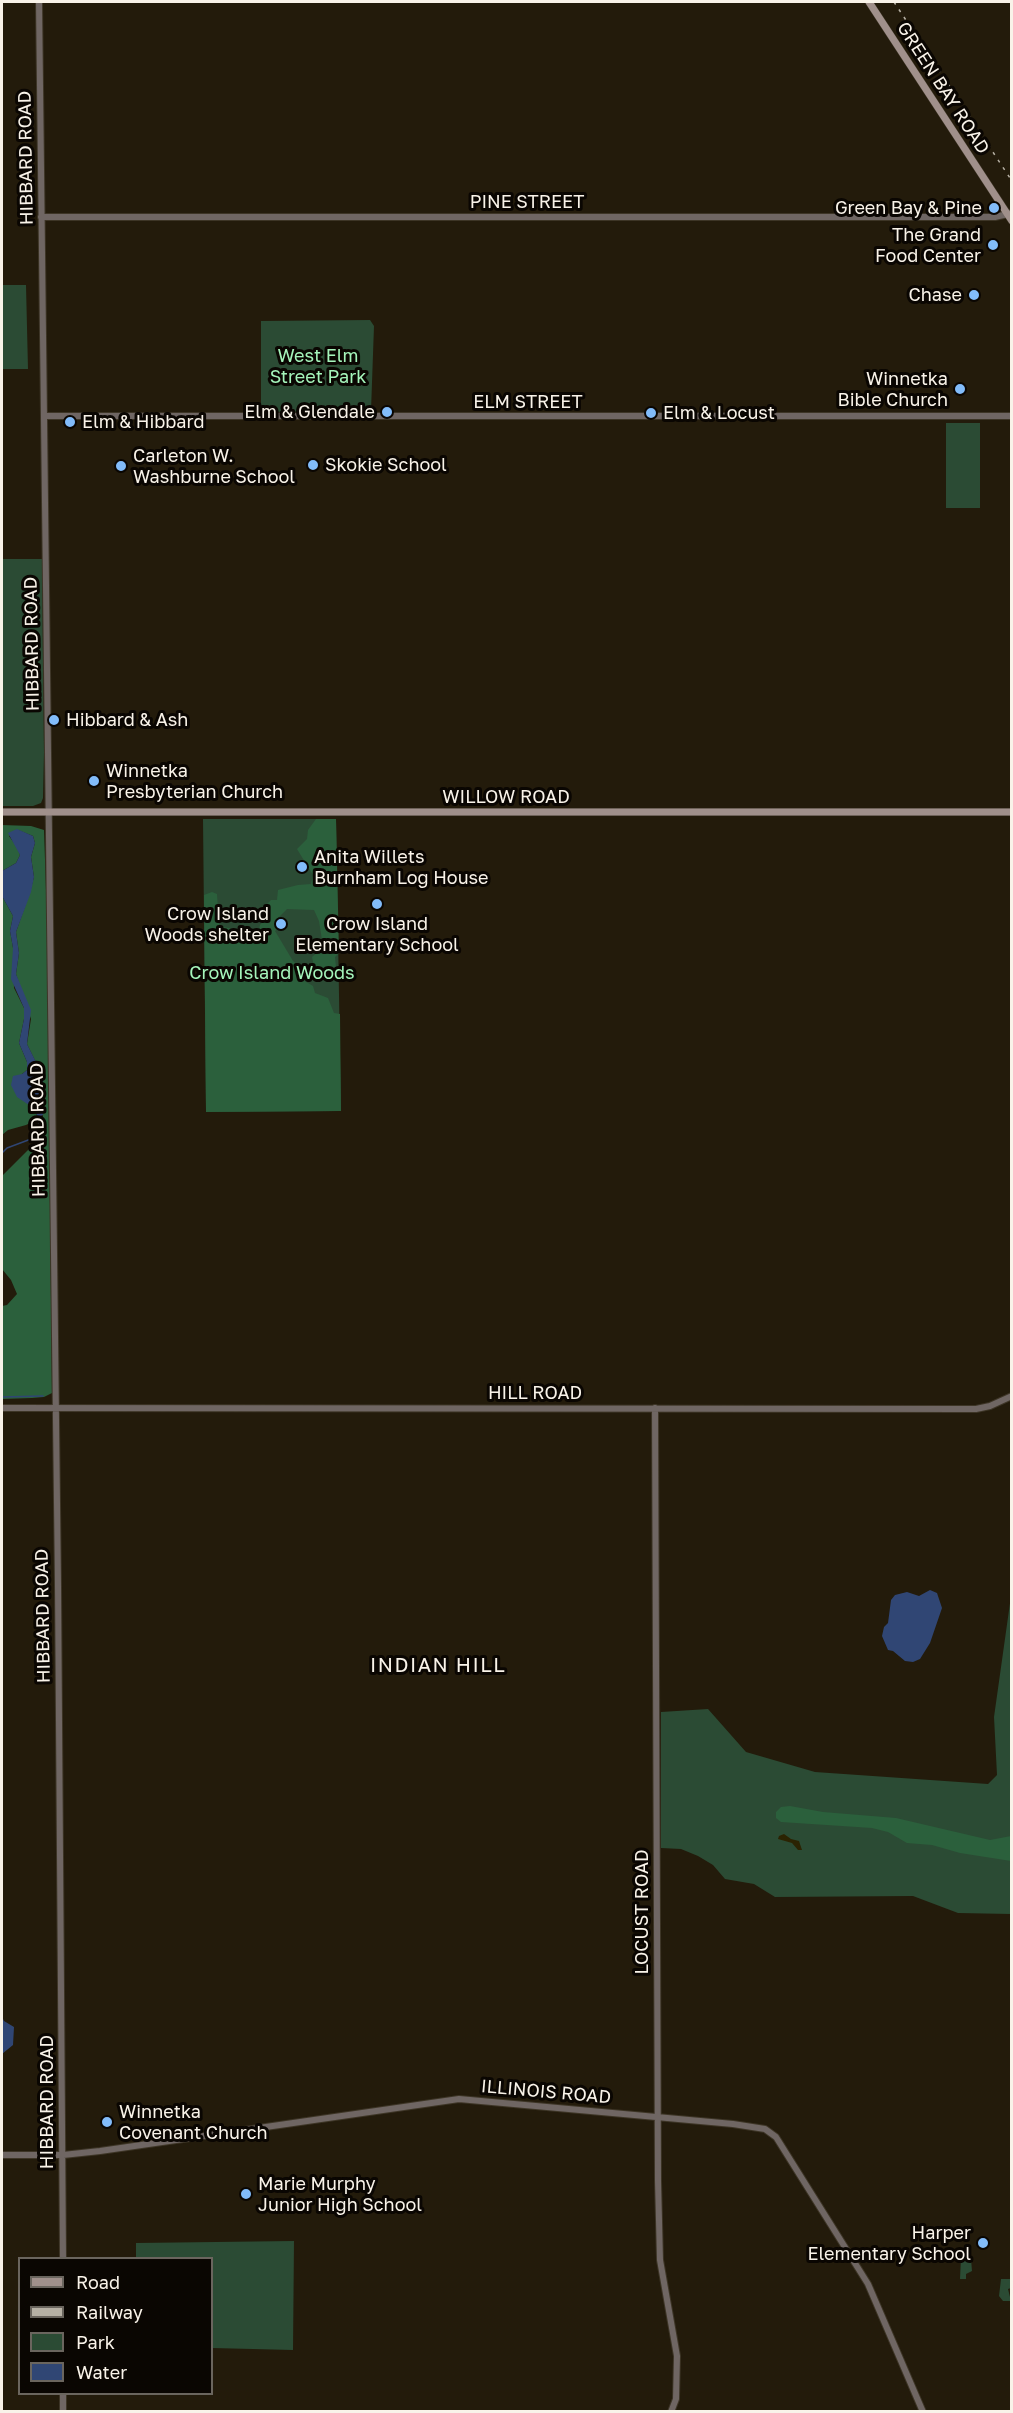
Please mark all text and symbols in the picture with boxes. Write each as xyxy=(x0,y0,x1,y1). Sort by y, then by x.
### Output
street label: GREEN BAY ROAD xyxy=(892,18,994,158)
street label: HIBBARD ROAD xyxy=(14,91,38,225)
street label: PINE STREET xyxy=(470,191,584,213)
place label: Green Bay & Pine xyxy=(835,197,982,219)
marker: Green Bay & Pine xyxy=(987,201,1001,215)
place label: The Grand Food Center xyxy=(875,224,981,266)
marker: The Grand Food Center xyxy=(986,238,1000,252)
place label: Chase xyxy=(909,284,962,306)
marker: Chase xyxy=(967,288,981,302)
park label: West Elm Street Park xyxy=(270,345,366,388)
place label: Winnetka Bible Church xyxy=(838,368,948,410)
marker: Winnetka Bible Church xyxy=(953,382,967,396)
street label: ELM STREET xyxy=(473,391,583,413)
place label: Elm & Glendale xyxy=(244,401,375,423)
place label: Elm & Locust xyxy=(663,402,775,424)
marker: Elm & Glendale xyxy=(380,405,394,419)
marker: Elm & Locust xyxy=(644,406,658,420)
place label: Elm & Hibbard xyxy=(82,411,204,433)
marker: Elm & Hibbard xyxy=(63,415,77,429)
place label: Carleton W. Washburne School xyxy=(133,445,295,488)
place label: Skokie School xyxy=(325,454,447,476)
marker: Skokie School xyxy=(306,458,320,472)
marker: Carleton W. Washburne School xyxy=(114,459,128,473)
street label: HIBBARD ROAD xyxy=(20,577,44,711)
place label: Hibbard & Ash xyxy=(66,709,188,731)
marker: Hibbard & Ash xyxy=(47,713,61,727)
place label: Winnetka Presbyterian Church xyxy=(106,760,283,802)
marker: Winnetka Presbyterian Church xyxy=(87,774,101,788)
street label: WILLOW ROAD xyxy=(442,786,570,808)
place label: Anita Willets Burnham Log House xyxy=(314,846,489,888)
marker: Anita Willets Burnham Log House xyxy=(295,860,309,874)
marker: Crow Island Elementary School xyxy=(370,897,384,911)
place label: Crow Island Woods shelter xyxy=(145,903,269,946)
place label: Crow Island Elementary School xyxy=(295,913,459,956)
marker: Crow Island Woods shelter xyxy=(274,917,288,931)
park label: Crow Island Woods xyxy=(189,962,355,984)
street label: HIBBARD ROAD xyxy=(26,1063,50,1197)
street label: HILL ROAD xyxy=(488,1382,582,1404)
street label: HIBBARD ROAD xyxy=(31,1549,55,1683)
district label: INDIAN HILL xyxy=(370,1654,506,1678)
street label: LOCUST ROAD xyxy=(631,1849,653,1975)
street label: HIBBARD ROAD xyxy=(36,2035,58,2169)
street label: ILLINOIS ROAD xyxy=(480,2076,612,2108)
place label: Winnetka Covenant Church xyxy=(119,2101,268,2144)
marker: Winnetka Covenant Church xyxy=(100,2115,114,2129)
place label: Marie Murphy Junior High School xyxy=(258,2173,422,2216)
marker: Marie Murphy Junior High School xyxy=(239,2187,253,2201)
place label: Harper Elementary School xyxy=(807,2222,971,2264)
marker: Harper Elementary School xyxy=(976,2236,990,2250)
legend xyxy=(18,2257,213,2395)
text: Road xyxy=(76,2271,120,2293)
text: Railway xyxy=(76,2301,143,2323)
text: Park xyxy=(76,2331,115,2353)
text: Water xyxy=(76,2361,127,2383)

